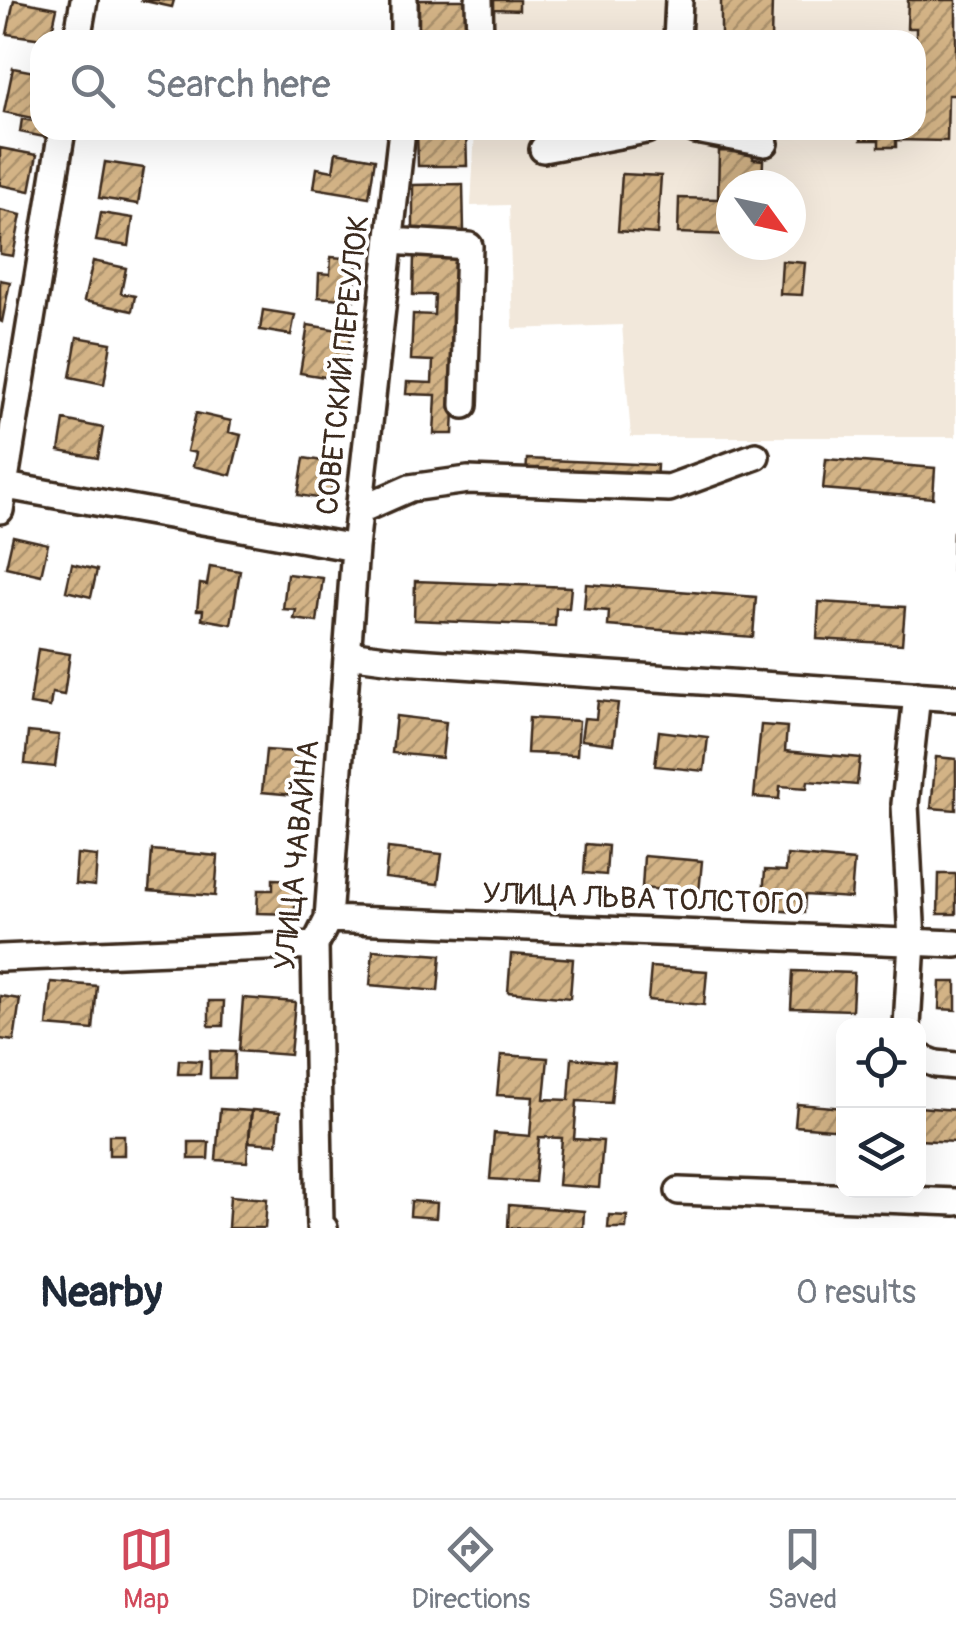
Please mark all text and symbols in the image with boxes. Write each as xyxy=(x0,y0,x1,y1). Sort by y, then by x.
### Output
search box xyxy=(30,30,926,140)
icon: search xyxy=(65,58,120,113)
text: Search here xyxy=(145,61,331,109)
north arrow xyxy=(716,170,806,260)
street label: СОВЕТСКИЙ ПЕРЕУЛОК xyxy=(309,213,377,517)
street label: УЛИЦА ЧАВАЙНА xyxy=(266,738,328,972)
street label: УЛИЦА ЛЬВА ТОЛСТОГО xyxy=(482,875,804,923)
map controls xyxy=(836,1018,926,1198)
button: locate xyxy=(836,1018,926,1108)
button: layers xyxy=(836,1108,926,1198)
text: Nearby xyxy=(40,1267,162,1319)
text: 0 results xyxy=(796,1273,916,1313)
tab: Map xyxy=(119,1522,174,1617)
tab: Directions xyxy=(411,1522,530,1617)
tab: Saved xyxy=(768,1522,837,1617)

